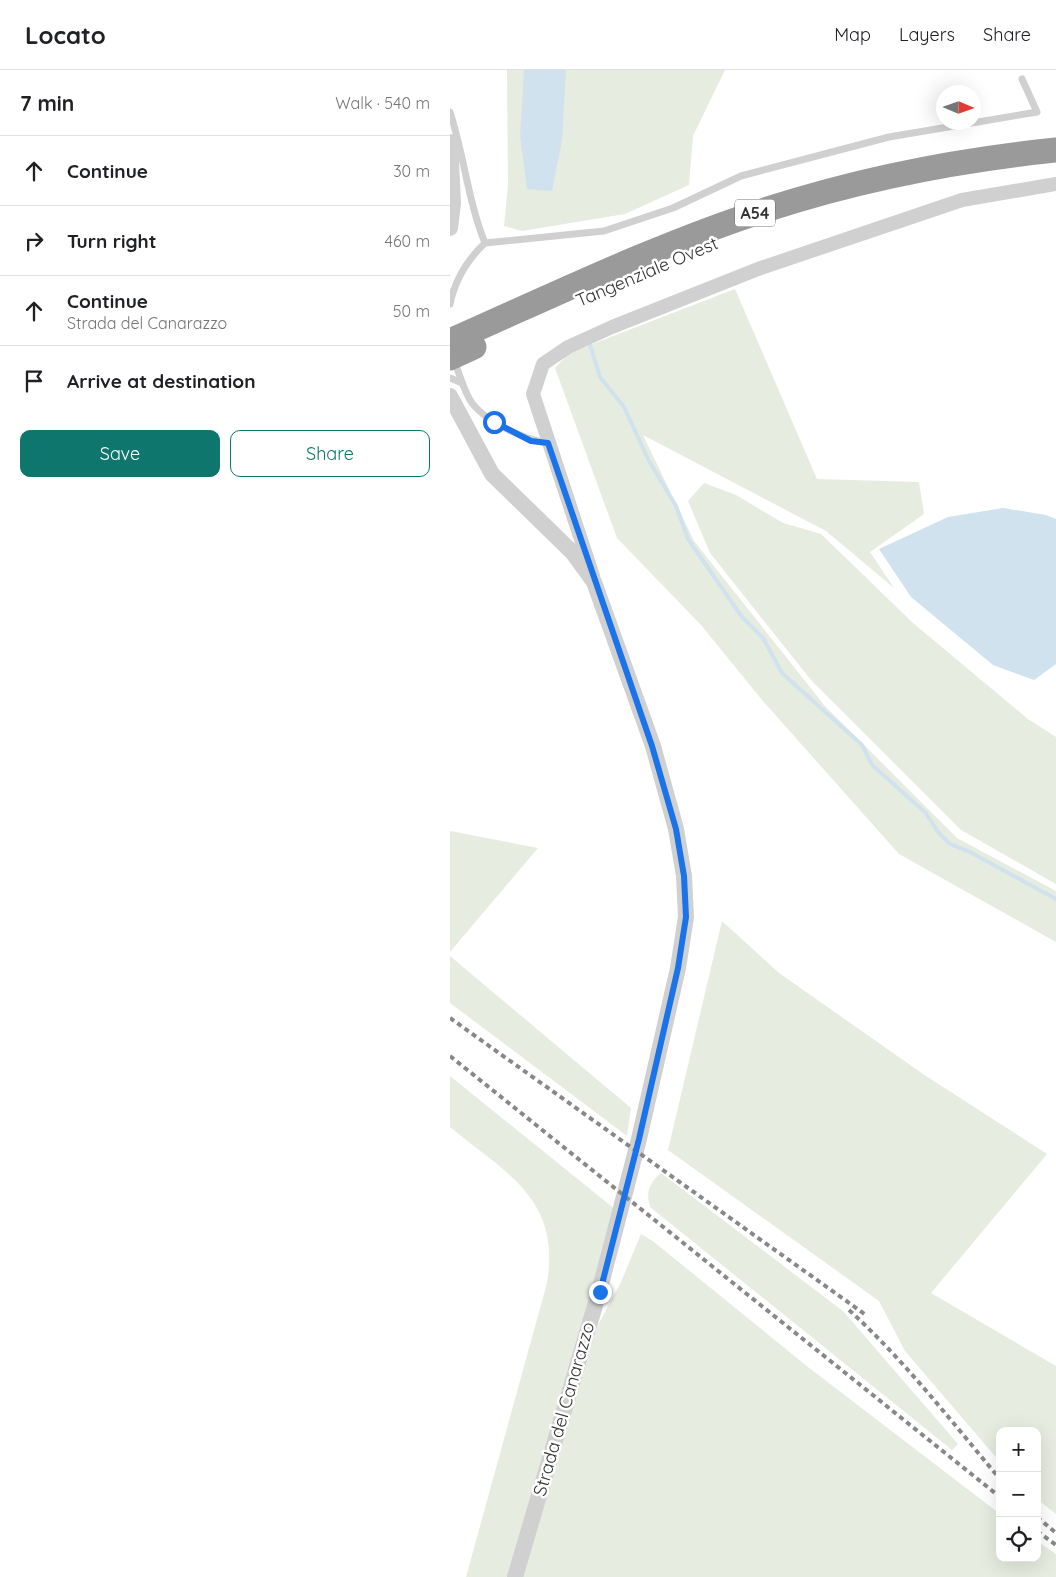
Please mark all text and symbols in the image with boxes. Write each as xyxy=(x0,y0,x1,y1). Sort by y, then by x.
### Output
text: Locato xyxy=(25,20,106,50)
text: Map xyxy=(834,23,871,46)
text: Layers xyxy=(899,23,955,46)
text: Share xyxy=(983,23,1031,46)
north arrow xyxy=(936,85,981,130)
text: 7 min xyxy=(20,90,74,116)
text: Walk · 540 m xyxy=(335,93,430,113)
icon: ahead xyxy=(20,157,48,185)
text: Continue xyxy=(67,159,148,183)
text: 30 m xyxy=(393,161,430,181)
road number: A54 xyxy=(735,200,775,226)
icon: right xyxy=(20,227,48,255)
text: Turn right xyxy=(67,229,156,253)
text: 460 m xyxy=(384,231,430,251)
street label: Tangenziale Ovest xyxy=(572,231,721,312)
text: Continue xyxy=(67,289,148,313)
icon: ahead xyxy=(20,297,48,325)
text: 50 m xyxy=(393,301,430,321)
text: Strada del Canarazzo xyxy=(67,313,227,333)
icon: arrive xyxy=(20,367,48,395)
text: Arrive at destination xyxy=(67,369,256,393)
route start xyxy=(483,411,506,434)
button: Save xyxy=(20,430,220,477)
button: Share xyxy=(230,430,430,477)
route end xyxy=(589,1281,612,1304)
street label: Strada del Canarazzo xyxy=(528,1319,599,1499)
map controls xyxy=(996,1427,1041,1562)
button: + xyxy=(996,1427,1041,1472)
button: − xyxy=(996,1472,1041,1517)
button: locate xyxy=(996,1517,1041,1562)

